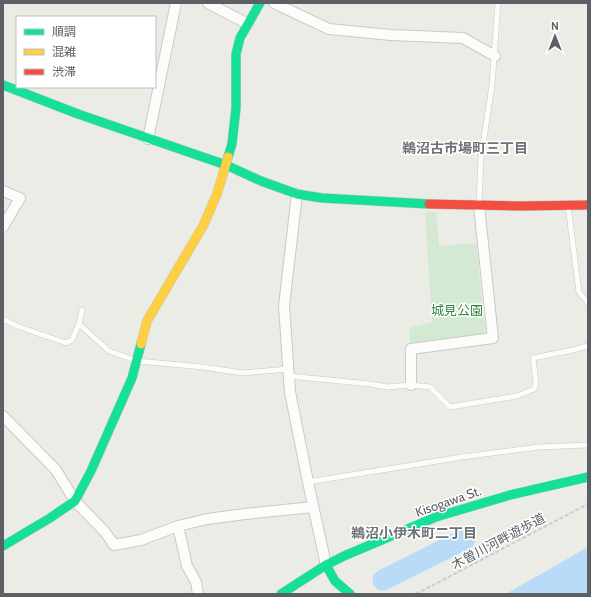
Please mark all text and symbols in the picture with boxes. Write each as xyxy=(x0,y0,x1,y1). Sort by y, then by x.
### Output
legend xyxy=(16,16,156,88)
north arrow xyxy=(535,16,575,56)
text: N xyxy=(551,19,559,33)
text: 順調 xyxy=(52,24,76,39)
text: 混雑 xyxy=(52,44,76,59)
text: 渋滞 xyxy=(52,64,76,79)
district label: 鵜沼古市場町三丁目 xyxy=(402,139,528,157)
park label: 城見公園 xyxy=(431,302,483,318)
street label: Kisogawa St. xyxy=(413,482,483,520)
street label: 木曽川河畔遊歩道 xyxy=(448,510,548,572)
district label: 鵜沼小伊木町二丁目 xyxy=(351,524,477,542)

